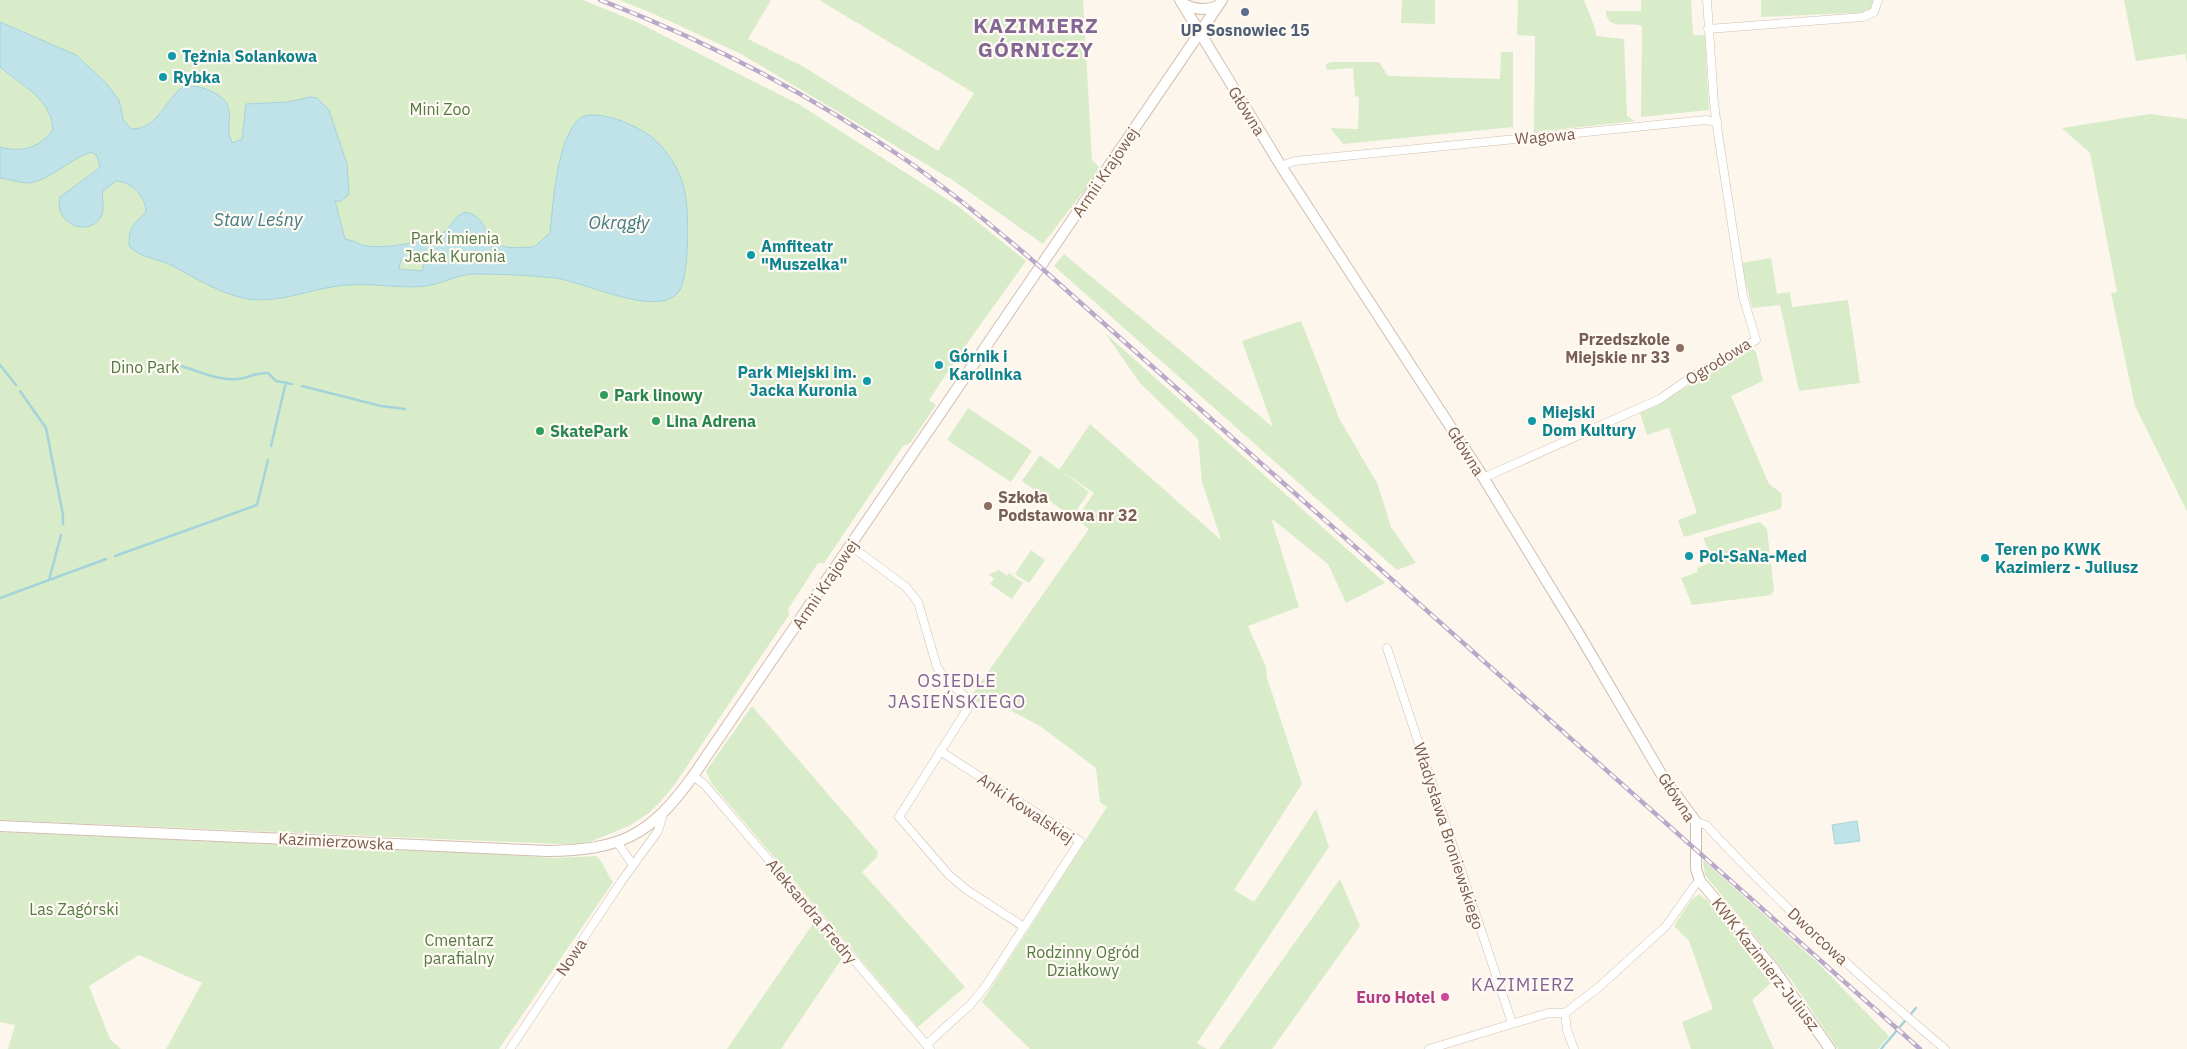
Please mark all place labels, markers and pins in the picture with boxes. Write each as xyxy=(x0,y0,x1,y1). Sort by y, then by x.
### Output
marker: UP Sosnowiec 15 xyxy=(1239,6,1251,18)
place label: UP Sosnowiec 15 xyxy=(1180,20,1310,40)
place label: Tężnia Solankowa xyxy=(182,46,317,66)
marker: Tężnia Solankowa xyxy=(166,50,178,62)
place label: Rybka xyxy=(173,67,220,87)
marker: Rybka xyxy=(157,71,169,83)
place label: Amfiteatr "Muszelka" xyxy=(761,236,847,274)
marker: Amfiteatr "Muszelka" xyxy=(745,249,757,261)
place label: Przedszkole Miejskie nr 33 xyxy=(1565,329,1670,367)
marker: Przedszkole Miejskie nr 33 xyxy=(1674,342,1686,354)
place label: Górnik i Karolinka xyxy=(949,346,1022,384)
marker: Górnik i Karolinka xyxy=(933,359,945,371)
place label: Park Miejski im. Jacka Kuronia xyxy=(737,362,857,400)
marker: Park Miejski im. Jacka Kuronia xyxy=(861,375,873,387)
place label: Park linowy xyxy=(614,385,703,405)
marker: Park linowy xyxy=(598,389,610,401)
place label: Miejski Dom Kultury xyxy=(1542,402,1637,440)
place label: Lina Adrena xyxy=(666,411,756,431)
marker: Lina Adrena xyxy=(650,415,662,427)
marker: Miejski Dom Kultury xyxy=(1526,415,1538,427)
place label: SkatePark xyxy=(550,421,629,441)
marker: SkatePark xyxy=(534,425,546,437)
place label: Szkoła Podstawowa nr 32 xyxy=(998,487,1137,525)
marker: Szkoła Podstawowa nr 32 xyxy=(982,500,994,512)
place label: Teren po KWK Kazimierz - Juliusz xyxy=(1995,539,2138,577)
place label: Pol-SaNa-Med xyxy=(1699,546,1807,566)
marker: Pol-SaNa-Med xyxy=(1683,550,1695,562)
marker: Teren po KWK Kazimierz - Juliusz xyxy=(1979,552,1991,564)
place label: Euro Hotel xyxy=(1356,987,1435,1007)
marker: Euro Hotel xyxy=(1439,991,1451,1003)

